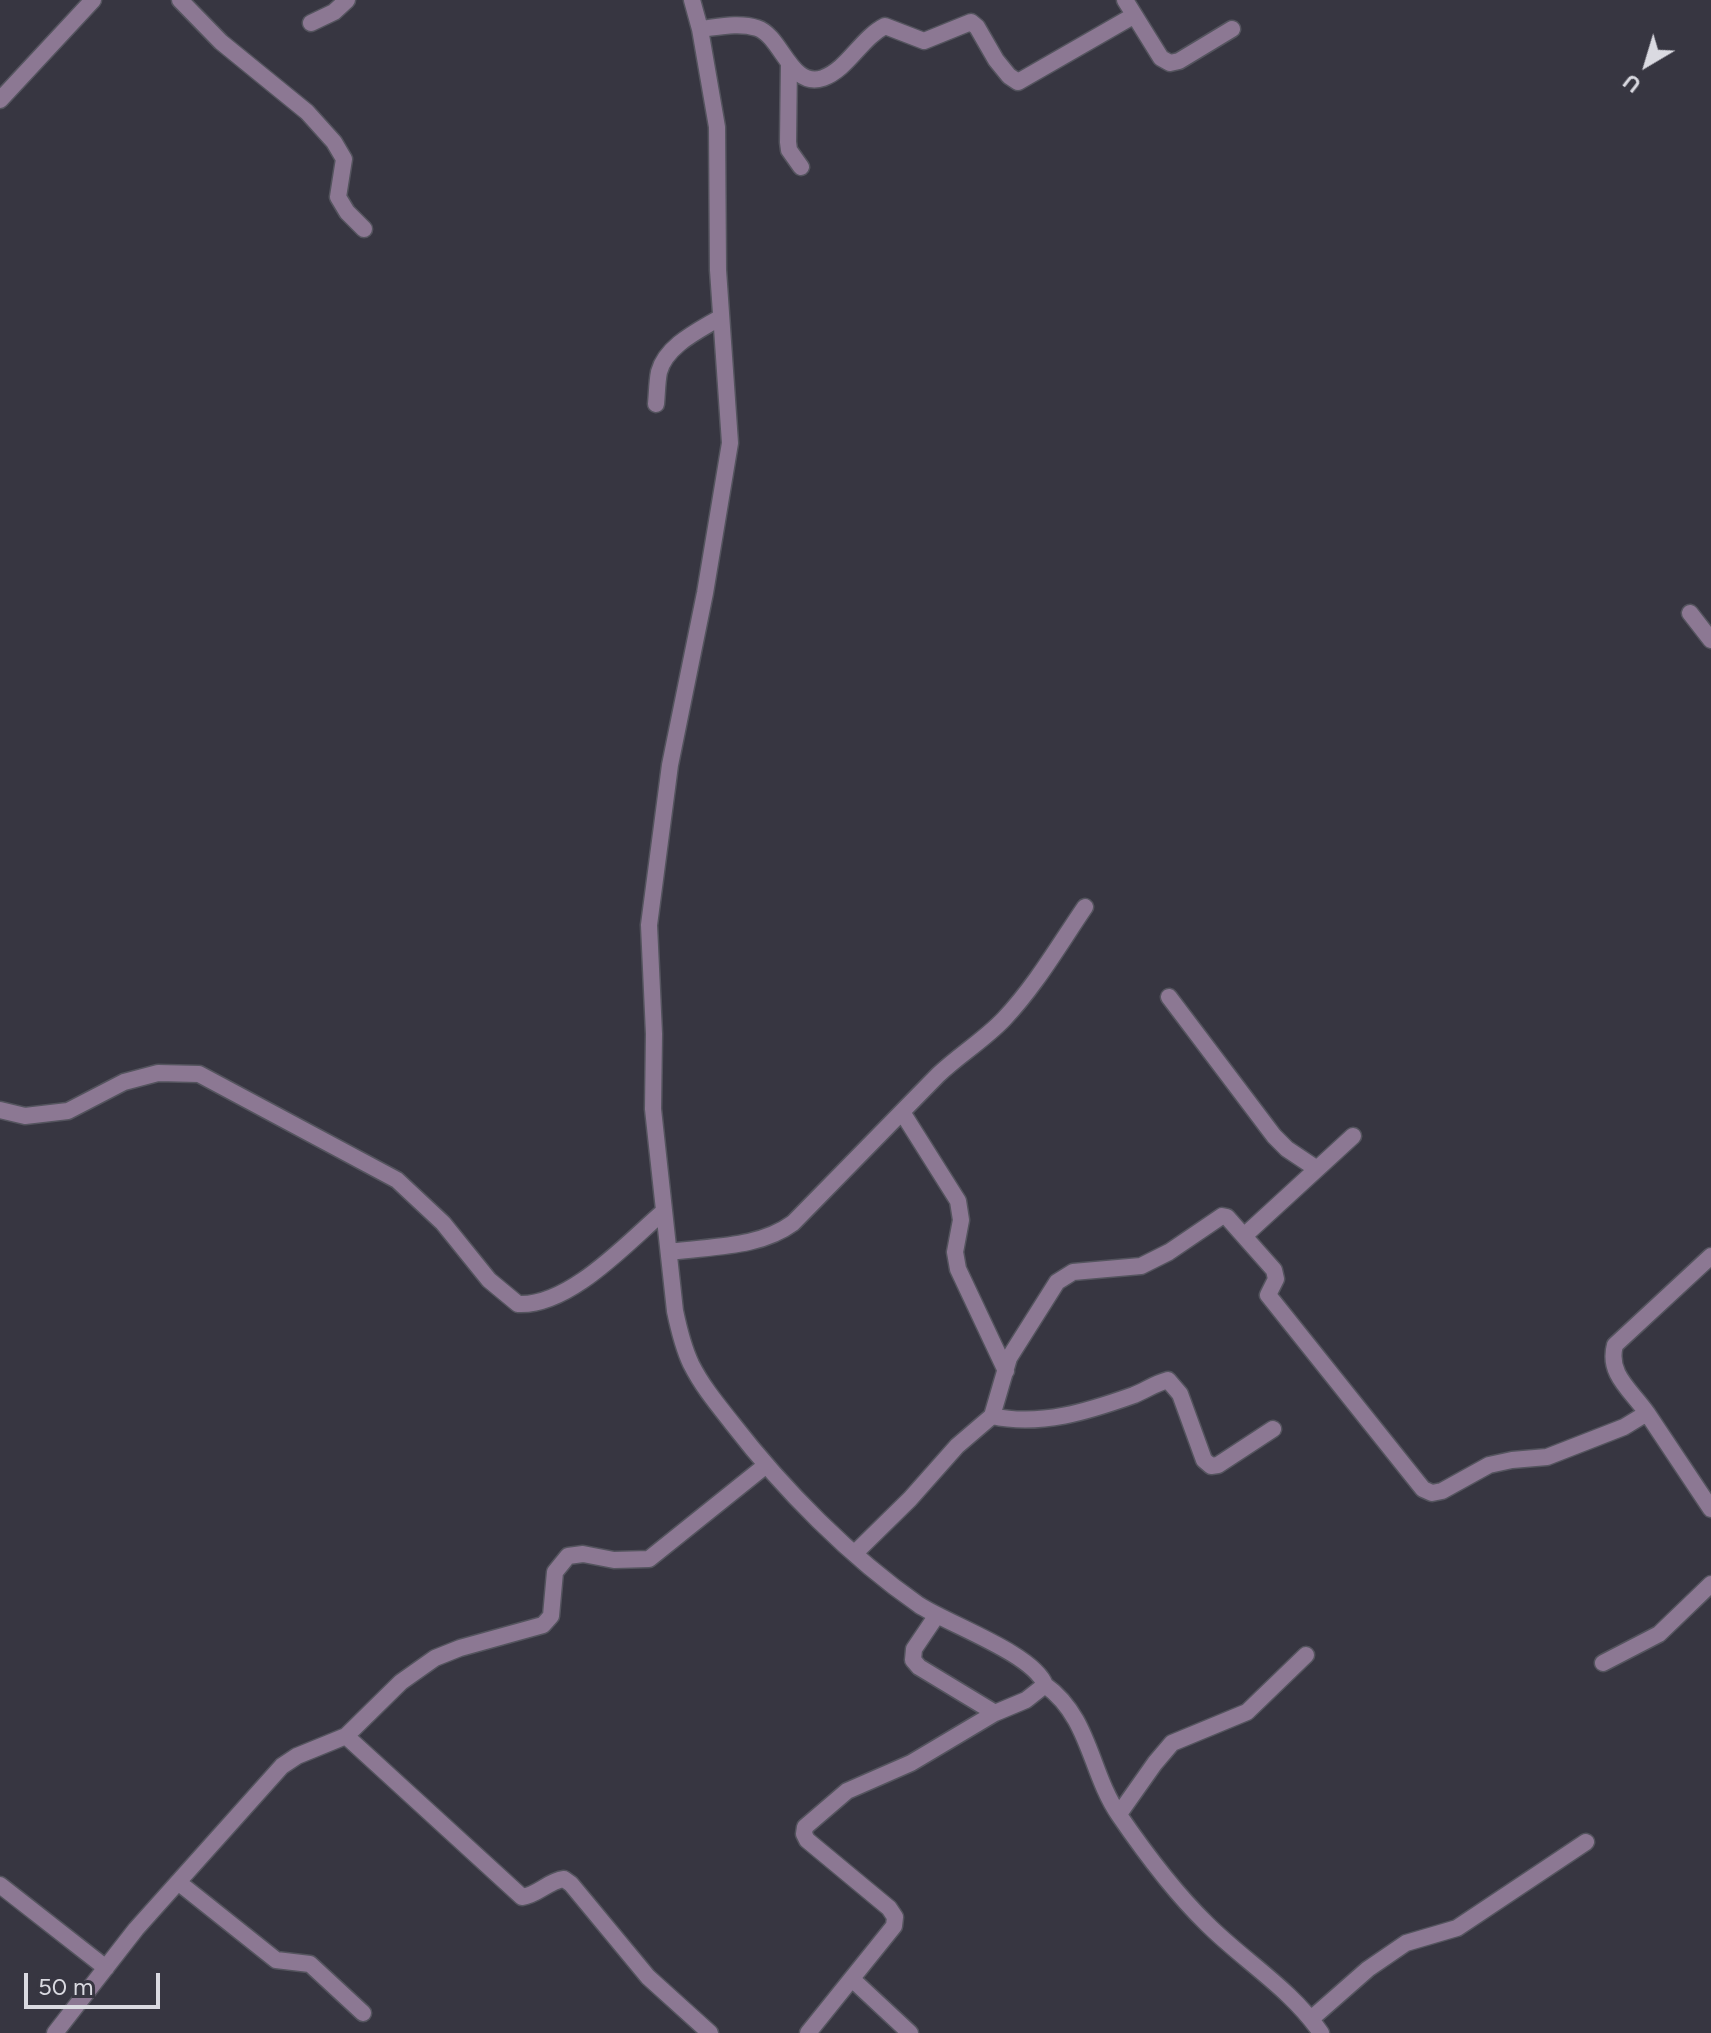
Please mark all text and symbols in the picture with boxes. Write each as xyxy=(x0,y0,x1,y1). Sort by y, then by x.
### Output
north arrow xyxy=(1607,24,1687,104)
text: U xyxy=(1617,68,1646,99)
scale bar xyxy=(28,1957,164,2007)
text: 50 m xyxy=(38,1972,94,2001)

